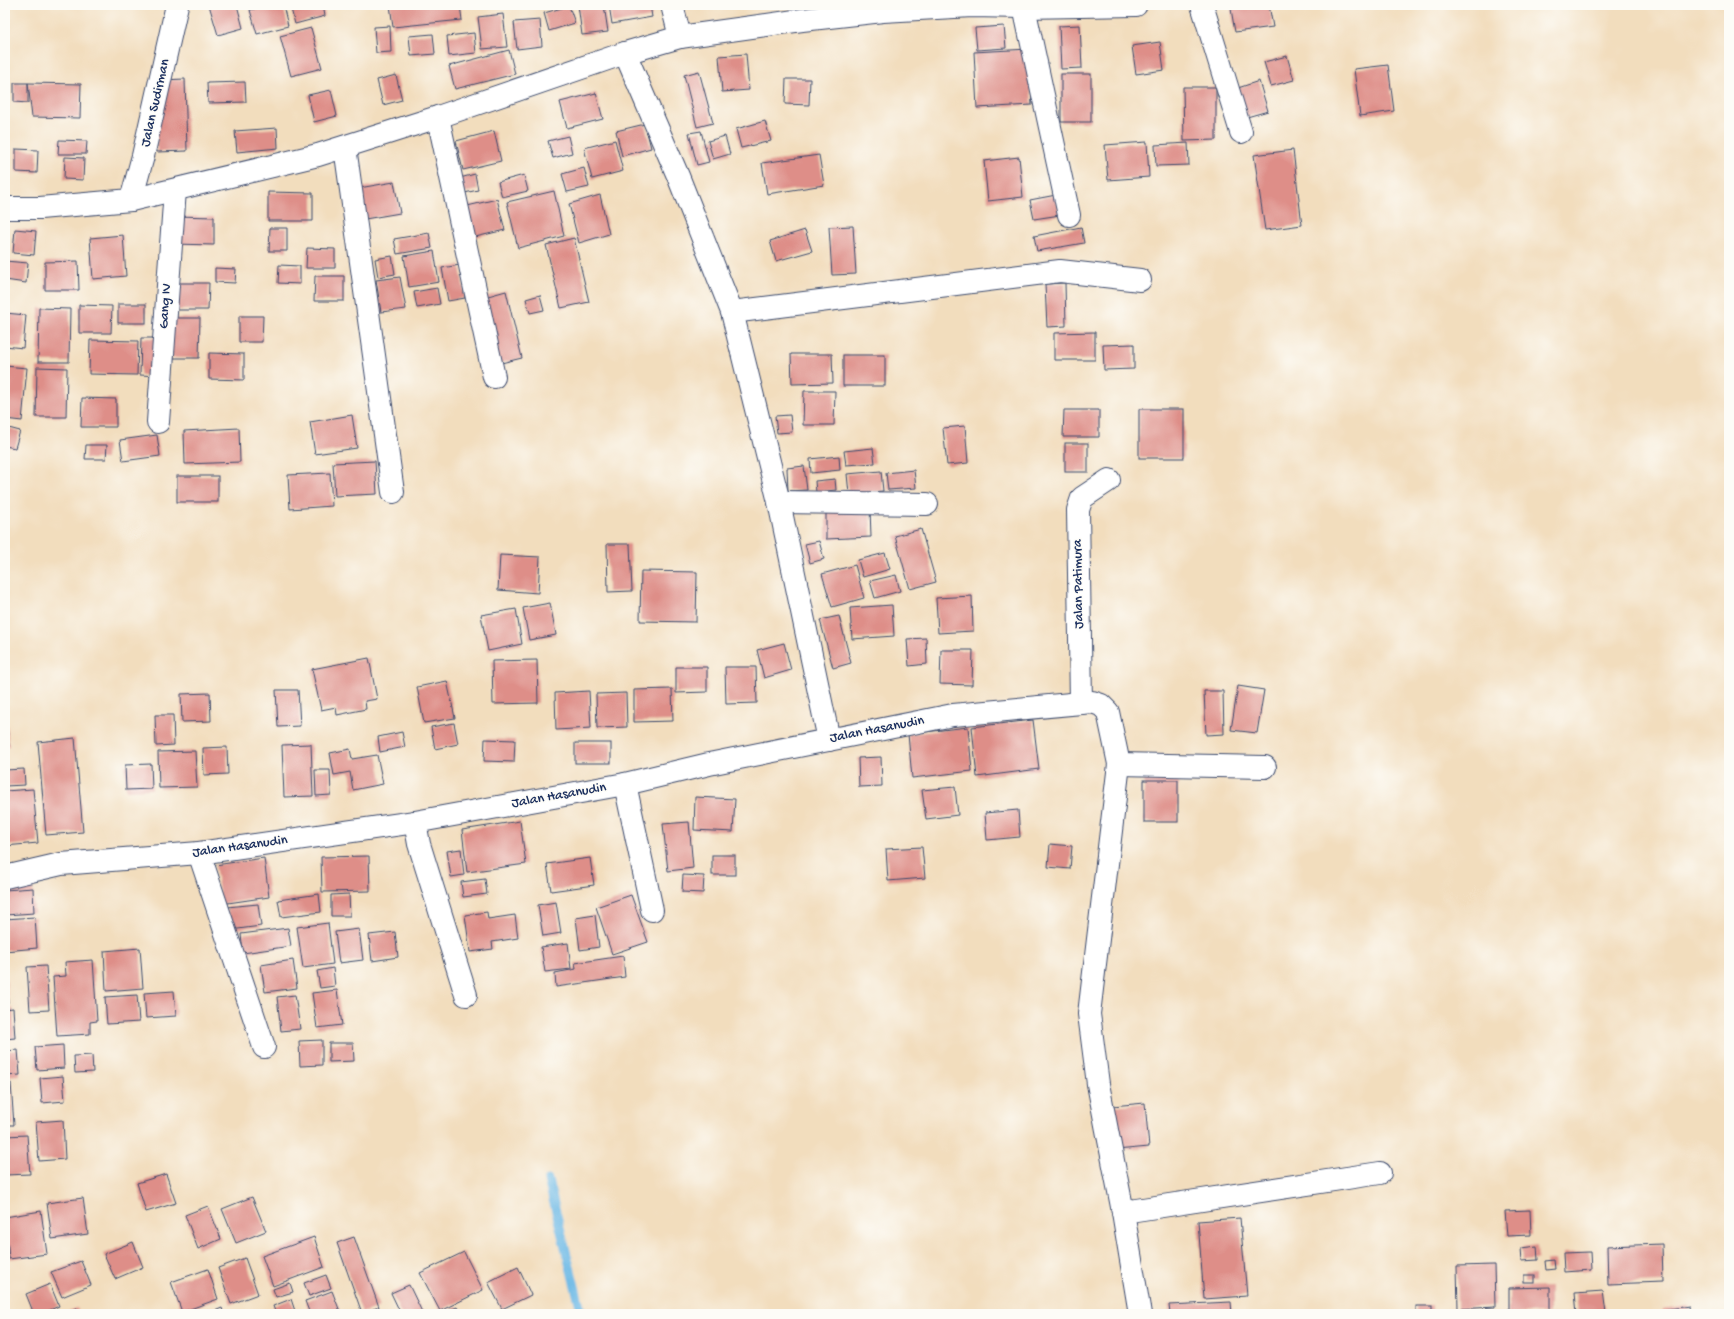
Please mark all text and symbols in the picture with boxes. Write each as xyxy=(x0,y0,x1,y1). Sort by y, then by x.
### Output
street label: Jalan Sudirman xyxy=(138,57,174,149)
street label: Gang IV xyxy=(156,282,176,329)
street label: Jalan Patimura xyxy=(1070,538,1088,629)
street label: Jalan Hasanudin xyxy=(828,712,926,747)
street label: Jalan Hasanudin xyxy=(510,779,608,813)
street label: Jalan Hasanudin xyxy=(191,832,289,862)

